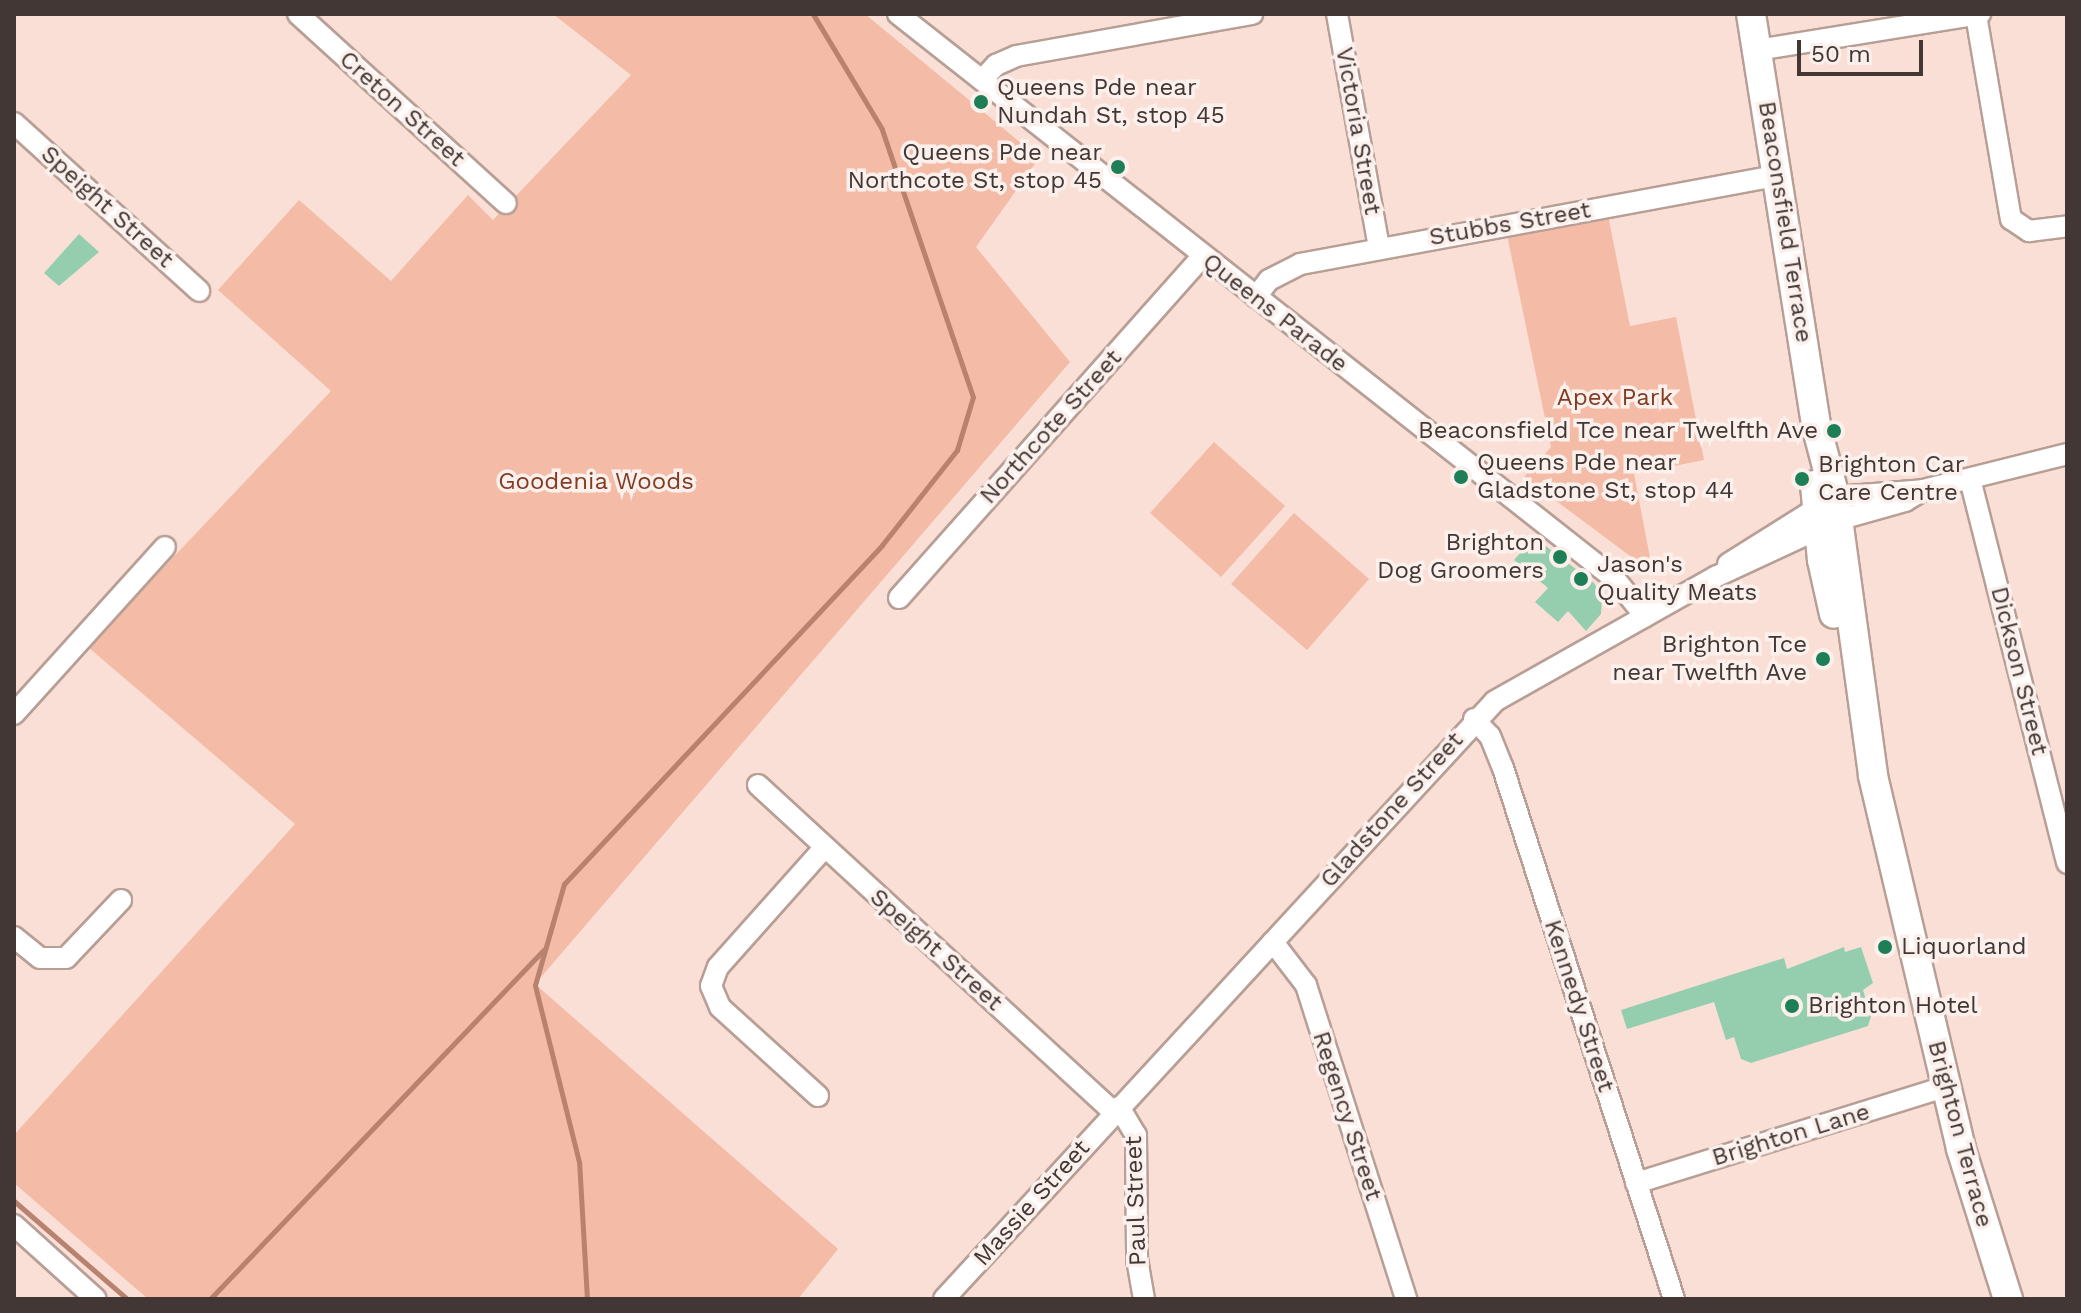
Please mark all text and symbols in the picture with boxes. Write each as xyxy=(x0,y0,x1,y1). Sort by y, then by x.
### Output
scale bar xyxy=(1801,24,1927,74)
text: 50 m xyxy=(1811,40,1871,68)
street label: Creton Street xyxy=(333,45,471,173)
street label: Victoria Street xyxy=(1329,45,1387,217)
place label: Queens Pde near Nundah St, stop 45 xyxy=(997,74,1225,130)
marker: Queens Pde near Nundah St, stop 45 xyxy=(972,93,990,111)
street label: Beaconsfield Terrace xyxy=(1752,99,1818,345)
place label: Queens Pde near Northcote St, stop 45 xyxy=(848,139,1102,195)
street label: Speight Street xyxy=(35,140,179,274)
marker: Queens Pde near Northcote St, stop 45 xyxy=(1109,158,1127,176)
street label: Stubbs Street xyxy=(1427,196,1593,252)
street label: Queens Parade xyxy=(1197,247,1353,379)
street label: Northcote Street xyxy=(974,344,1128,510)
park label: Apex Park xyxy=(1557,384,1673,412)
place label: Beaconsfield Tce near Twelfth Ave xyxy=(1415,417,1818,445)
marker: Beaconsfield Tce near Twelfth Ave xyxy=(1825,422,1843,440)
place label: Queens Pde near Gladstone St, stop 44 xyxy=(1477,449,1734,505)
place label: Brighton Car Care Centre xyxy=(1818,451,1965,507)
park label: Goodenia Woods xyxy=(498,468,694,496)
marker: Queens Pde near Gladstone St, stop 44 xyxy=(1452,468,1470,486)
marker: Brighton Car Care Centre xyxy=(1793,470,1811,488)
place label: Brighton Dog Groomers xyxy=(1377,529,1544,585)
marker: Brighton Dog Groomers xyxy=(1551,548,1569,566)
place label: Jason's Quality Meats xyxy=(1597,551,1758,607)
marker: Jason's Quality Meats xyxy=(1572,570,1590,588)
street label: Dickson Street xyxy=(1984,584,2054,758)
place label: Brighton Tce near Twelfth Ave xyxy=(1610,631,1807,687)
marker: Brighton Tce near Twelfth Ave xyxy=(1814,650,1832,668)
street label: Gladstone Street xyxy=(1315,726,1469,894)
street label: Speight Street xyxy=(864,883,1008,1017)
street label: Kennedy Street xyxy=(1537,916,1621,1096)
place label: Liquorland xyxy=(1901,933,2027,961)
marker: Liquorland xyxy=(1876,938,1894,956)
place label: Brighton Hotel xyxy=(1808,992,1978,1020)
marker: Brighton Hotel xyxy=(1783,997,1801,1015)
street label: Regency Street xyxy=(1306,1028,1388,1204)
street label: Brighton Terrace xyxy=(1921,1037,1999,1231)
street label: Brighton Lane xyxy=(1709,1097,1873,1173)
street label: Massie Street xyxy=(968,1134,1096,1272)
street label: Paul Street xyxy=(1119,1135,1153,1267)

